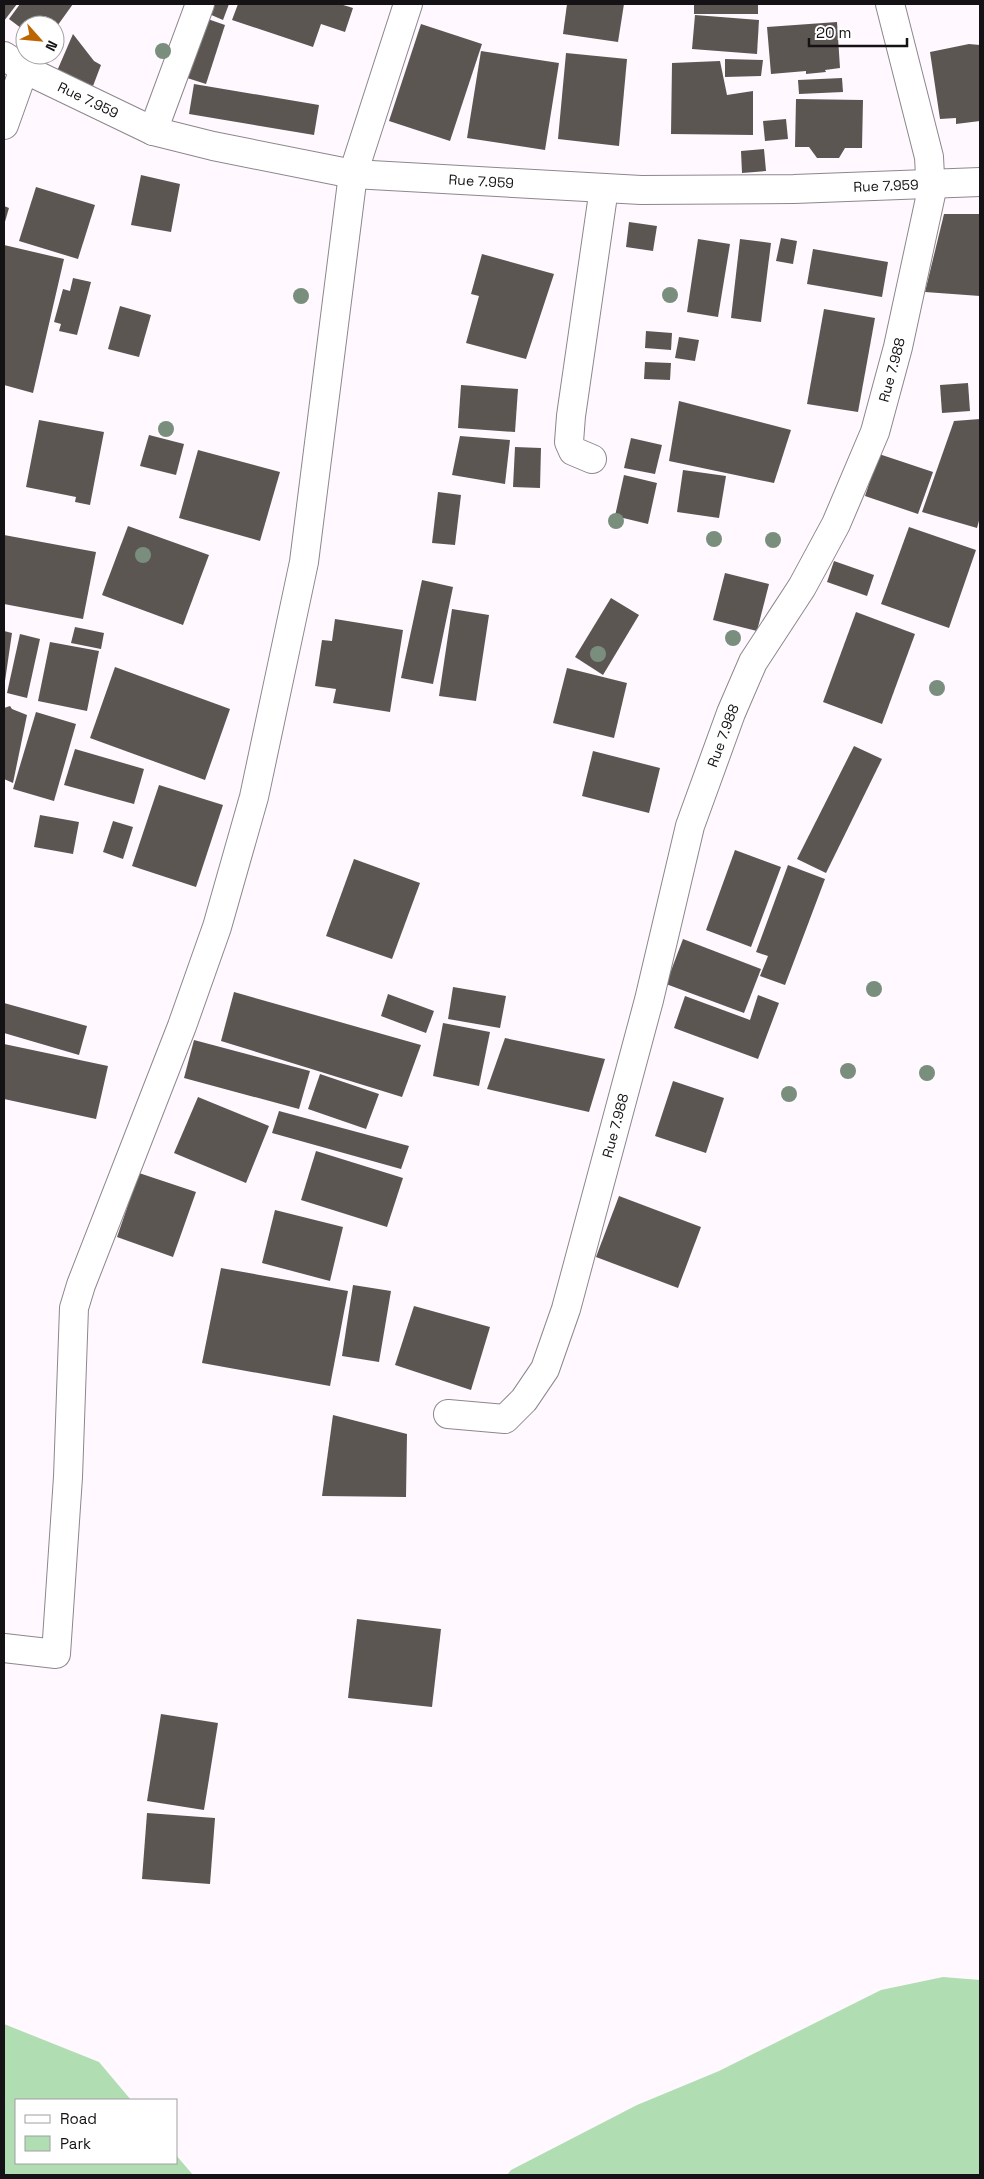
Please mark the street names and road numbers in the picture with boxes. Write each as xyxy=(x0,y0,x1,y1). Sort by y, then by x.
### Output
street label: Rue 7.959 xyxy=(55,78,121,122)
street label: Rue 7.959 xyxy=(448,170,514,192)
street label: Rue 7.959 xyxy=(853,175,919,196)
street label: Rue 7.988 xyxy=(875,336,909,404)
street label: Rue 7.988 xyxy=(703,701,743,770)
street label: Rue 7.988 xyxy=(598,1091,633,1160)

